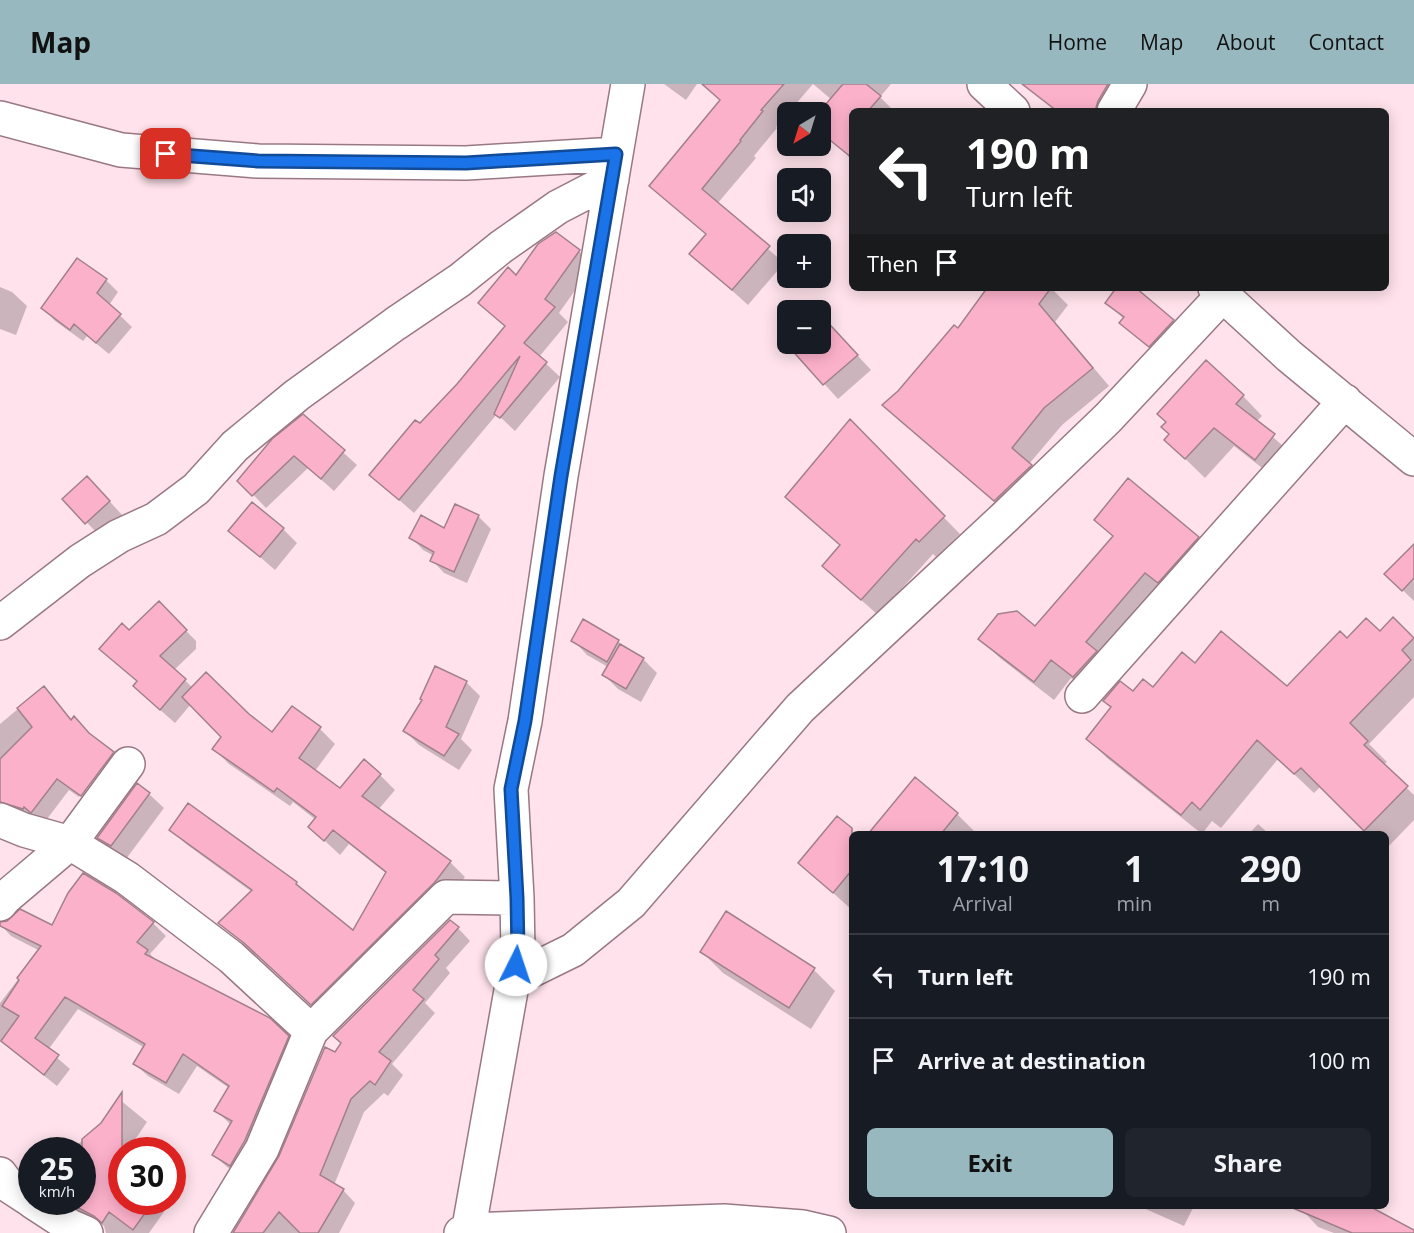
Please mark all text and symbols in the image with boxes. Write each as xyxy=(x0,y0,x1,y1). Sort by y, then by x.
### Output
text: Map xyxy=(30,23,91,61)
text: Home xyxy=(1048,28,1107,56)
text: Map xyxy=(1140,28,1183,56)
text: About xyxy=(1216,28,1276,56)
text: Contact xyxy=(1309,28,1384,56)
north arrow xyxy=(777,102,831,156)
map controls xyxy=(777,102,831,354)
text: 190 m xyxy=(966,124,1090,181)
pin xyxy=(140,128,191,179)
icon: left xyxy=(867,132,945,210)
icon: arrive xyxy=(149,137,182,170)
button: sound xyxy=(777,168,831,222)
text: Turn left xyxy=(966,178,1073,215)
button: + xyxy=(777,234,831,288)
icon: arrive xyxy=(930,246,963,279)
text: Then xyxy=(867,248,918,278)
button: − xyxy=(777,300,831,354)
text: 17:10 xyxy=(936,844,1029,893)
text: 1 xyxy=(1124,844,1145,893)
text: 290 xyxy=(1240,844,1302,893)
text: Arrival xyxy=(953,890,1013,917)
text: min xyxy=(1116,890,1152,917)
text: m xyxy=(1261,890,1280,917)
position arrow xyxy=(484,933,548,997)
icon: left xyxy=(867,960,900,993)
text: Turn left xyxy=(918,961,1013,991)
text: 190 m xyxy=(1307,961,1371,991)
icon: arrive xyxy=(867,1044,900,1077)
text: Arrive at destination xyxy=(918,1045,1146,1075)
text: 100 m xyxy=(1307,1045,1371,1075)
button: Exit xyxy=(867,1128,1113,1197)
button: Share xyxy=(1125,1128,1371,1197)
speed limit sign: 30 xyxy=(108,1137,186,1215)
text: 25 xyxy=(40,1148,74,1189)
text: km/h xyxy=(39,1181,75,1201)

